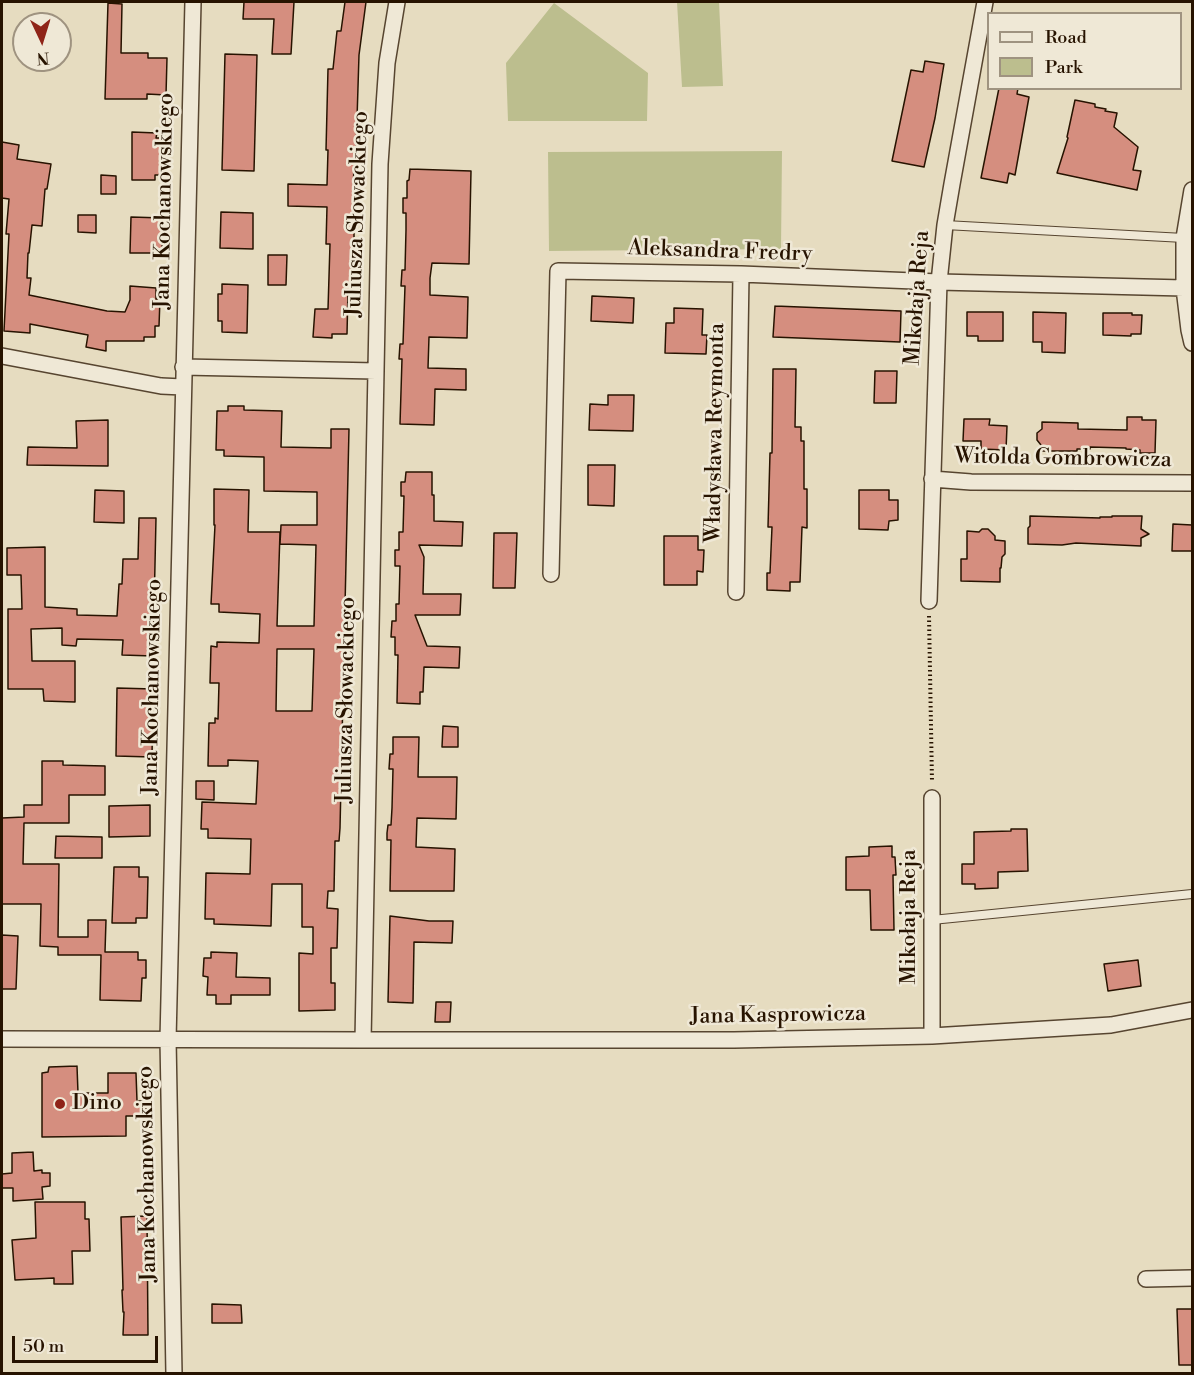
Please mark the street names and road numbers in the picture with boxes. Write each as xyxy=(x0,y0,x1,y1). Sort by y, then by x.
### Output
street label: Jana Kochanowskiego xyxy=(150,93,180,309)
street label: Juliusza Słowackiego xyxy=(341,110,375,318)
street label: Mikołaja Reja xyxy=(900,230,936,366)
street label: Aleksandra Fredry xyxy=(627,236,813,268)
street label: Władysława Reymonta xyxy=(701,323,731,543)
street label: Witolda Gombrowicza xyxy=(954,444,1172,474)
street label: Jana Kochanowskiego xyxy=(138,579,168,795)
street label: Juliusza Słowackiego xyxy=(332,597,362,803)
street label: Mikołaja Reja xyxy=(897,849,923,985)
street label: Jana Kasprowicza xyxy=(690,1001,866,1031)
street label: Jana Kochanowskiego xyxy=(133,1066,163,1282)

